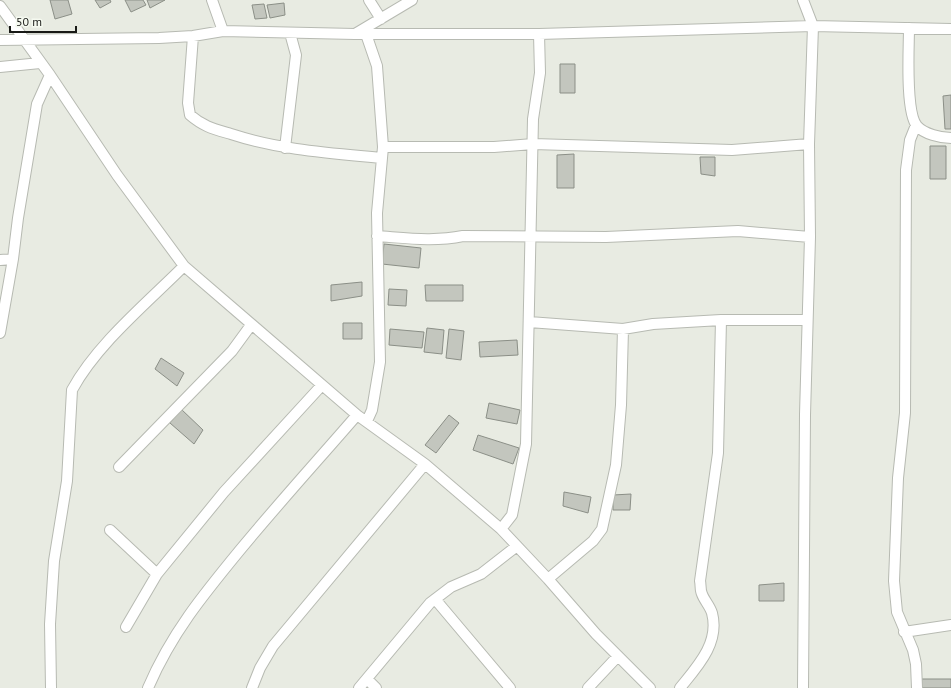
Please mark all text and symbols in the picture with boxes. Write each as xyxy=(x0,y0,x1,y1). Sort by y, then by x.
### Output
scale bar xyxy=(10,8,76,34)
text: 50 m xyxy=(16,14,42,29)

